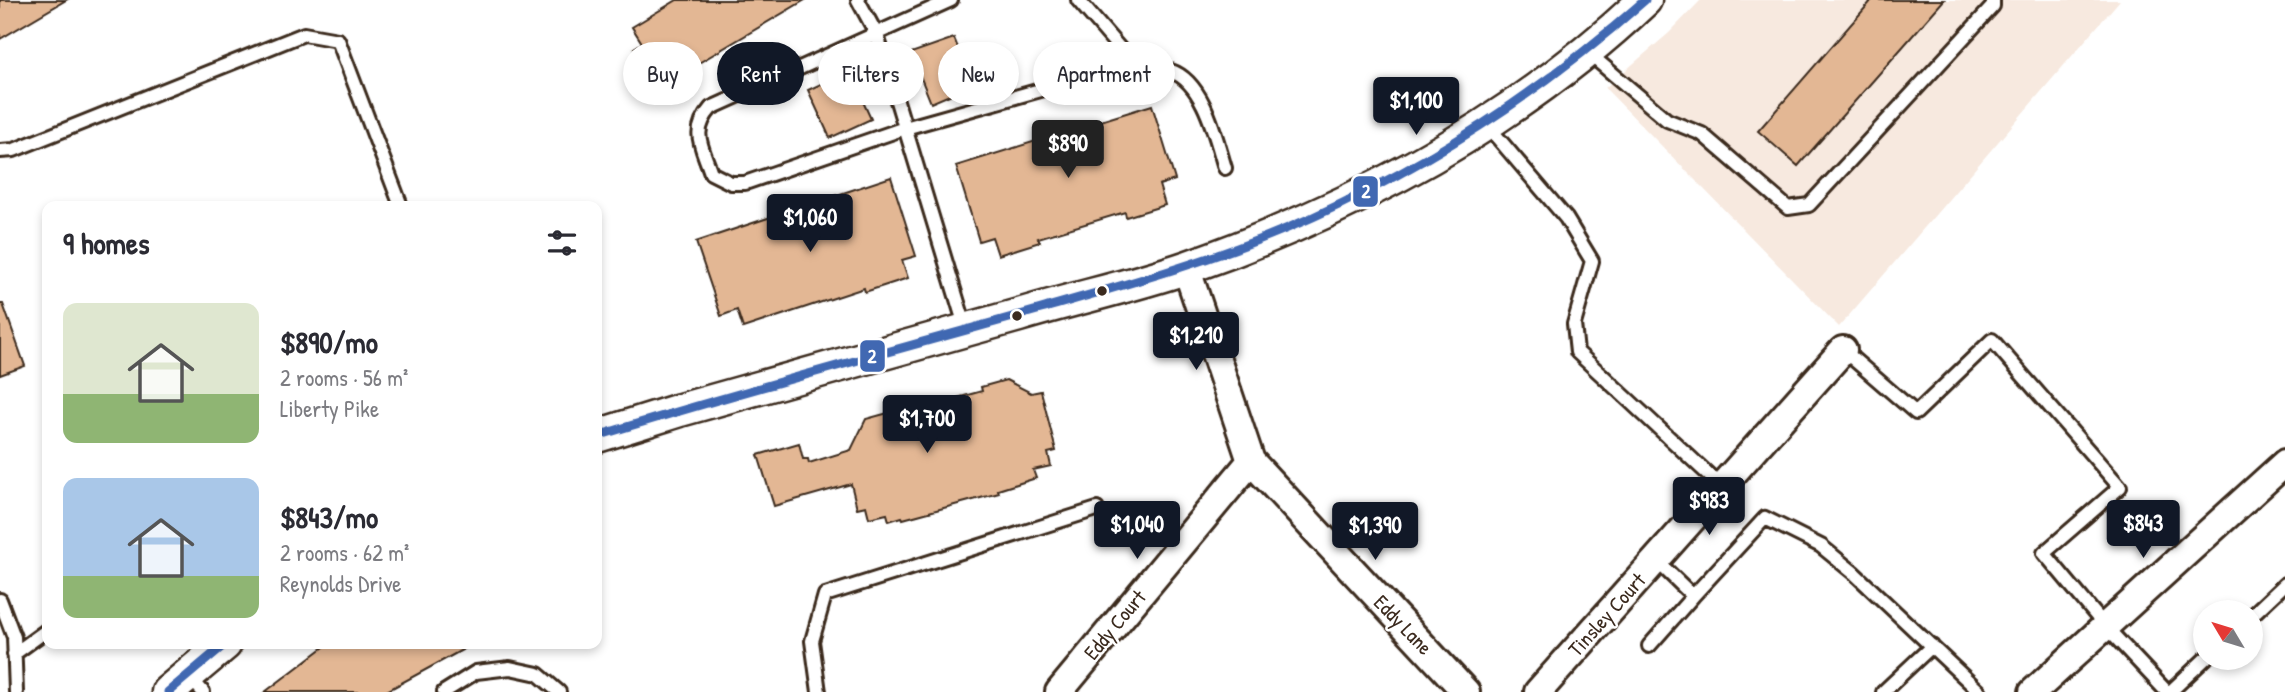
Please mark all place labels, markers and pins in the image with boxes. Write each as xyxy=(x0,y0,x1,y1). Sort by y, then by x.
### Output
pin: $1,100 xyxy=(1359,78,1473,137)
pin: $890 xyxy=(1027,120,1109,180)
pin: $1,060 xyxy=(753,194,867,254)
unlabelled marker xyxy=(1095,284,1109,298)
unlabelled marker xyxy=(1010,309,1024,323)
pin: $1,210 xyxy=(1139,312,1253,372)
pin: $1,700 xyxy=(870,396,984,455)
pin: $983 xyxy=(1668,477,1750,537)
pin: $843 xyxy=(2102,500,2184,560)
pin: $1,040 xyxy=(1080,502,1194,561)
pin: $1,390 xyxy=(1318,503,1432,562)

